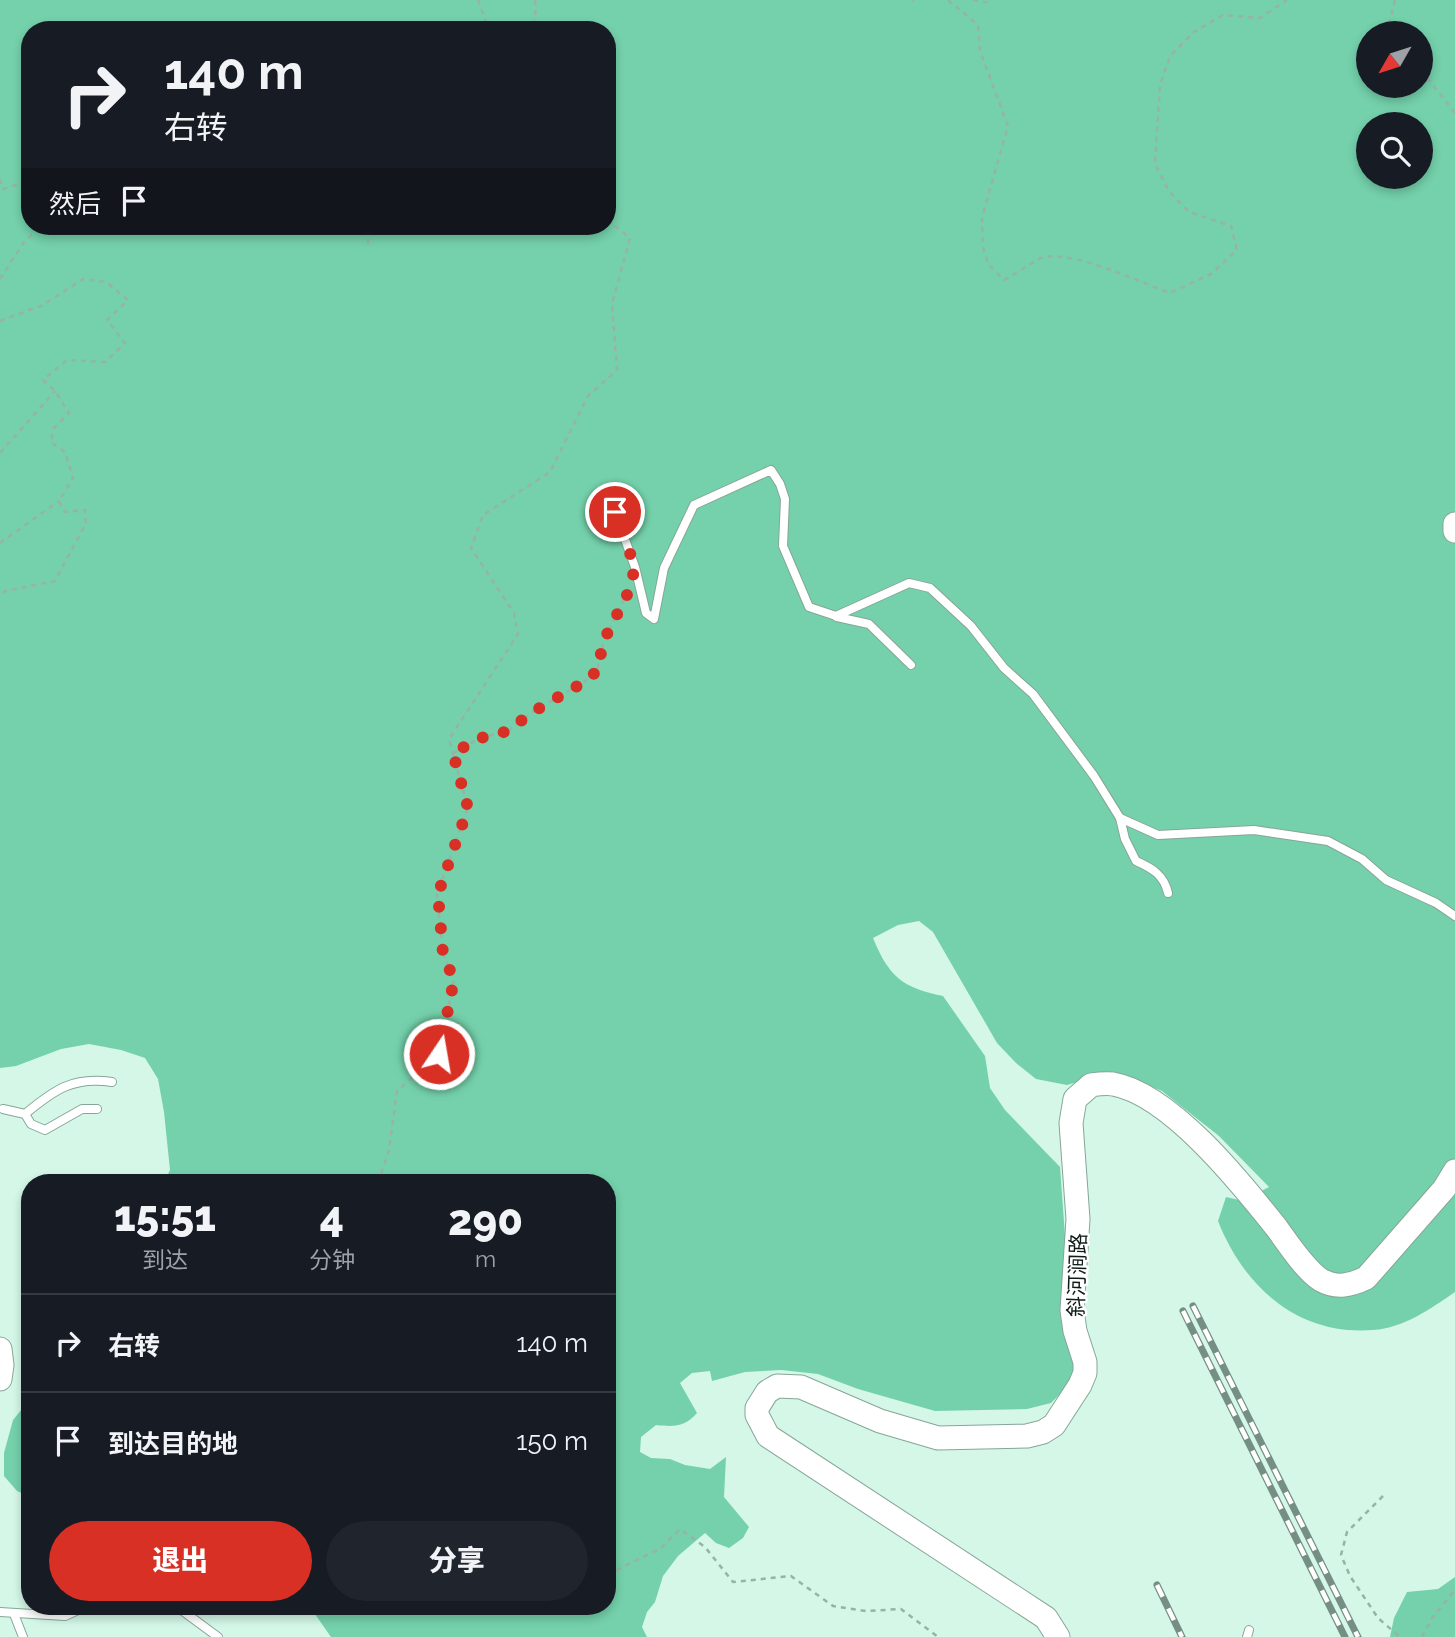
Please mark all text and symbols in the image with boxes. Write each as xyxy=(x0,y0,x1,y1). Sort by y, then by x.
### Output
north arrow xyxy=(1356,21,1433,98)
map controls xyxy=(1356,21,1433,189)
text: 140 m xyxy=(164,43,304,100)
icon: right xyxy=(49,49,140,140)
text: 右转 xyxy=(164,109,228,146)
button: search xyxy=(1356,112,1433,189)
icon: arrive xyxy=(115,182,153,220)
text: 然后 xyxy=(49,189,101,219)
pin xyxy=(585,482,645,542)
icon: arrive xyxy=(596,493,634,531)
position arrow xyxy=(402,1017,476,1091)
text: 15:51 xyxy=(114,1192,216,1241)
text: 4 xyxy=(320,1192,344,1241)
text: 290 xyxy=(448,1196,523,1245)
street label: 斜河涧路 xyxy=(1063,1233,1091,1317)
text: m xyxy=(475,1245,496,1272)
text: 到达 xyxy=(142,1246,188,1273)
text: 分钟 xyxy=(309,1246,355,1273)
icon: right xyxy=(49,1324,87,1362)
text: 140 m xyxy=(516,1328,588,1358)
text: 右转 xyxy=(108,1331,160,1361)
icon: arrive xyxy=(49,1422,87,1460)
text: 150 m xyxy=(516,1426,588,1456)
text: 到达目的地 xyxy=(108,1429,238,1459)
button: 退出 xyxy=(49,1521,312,1601)
button: 分享 xyxy=(326,1521,588,1601)

